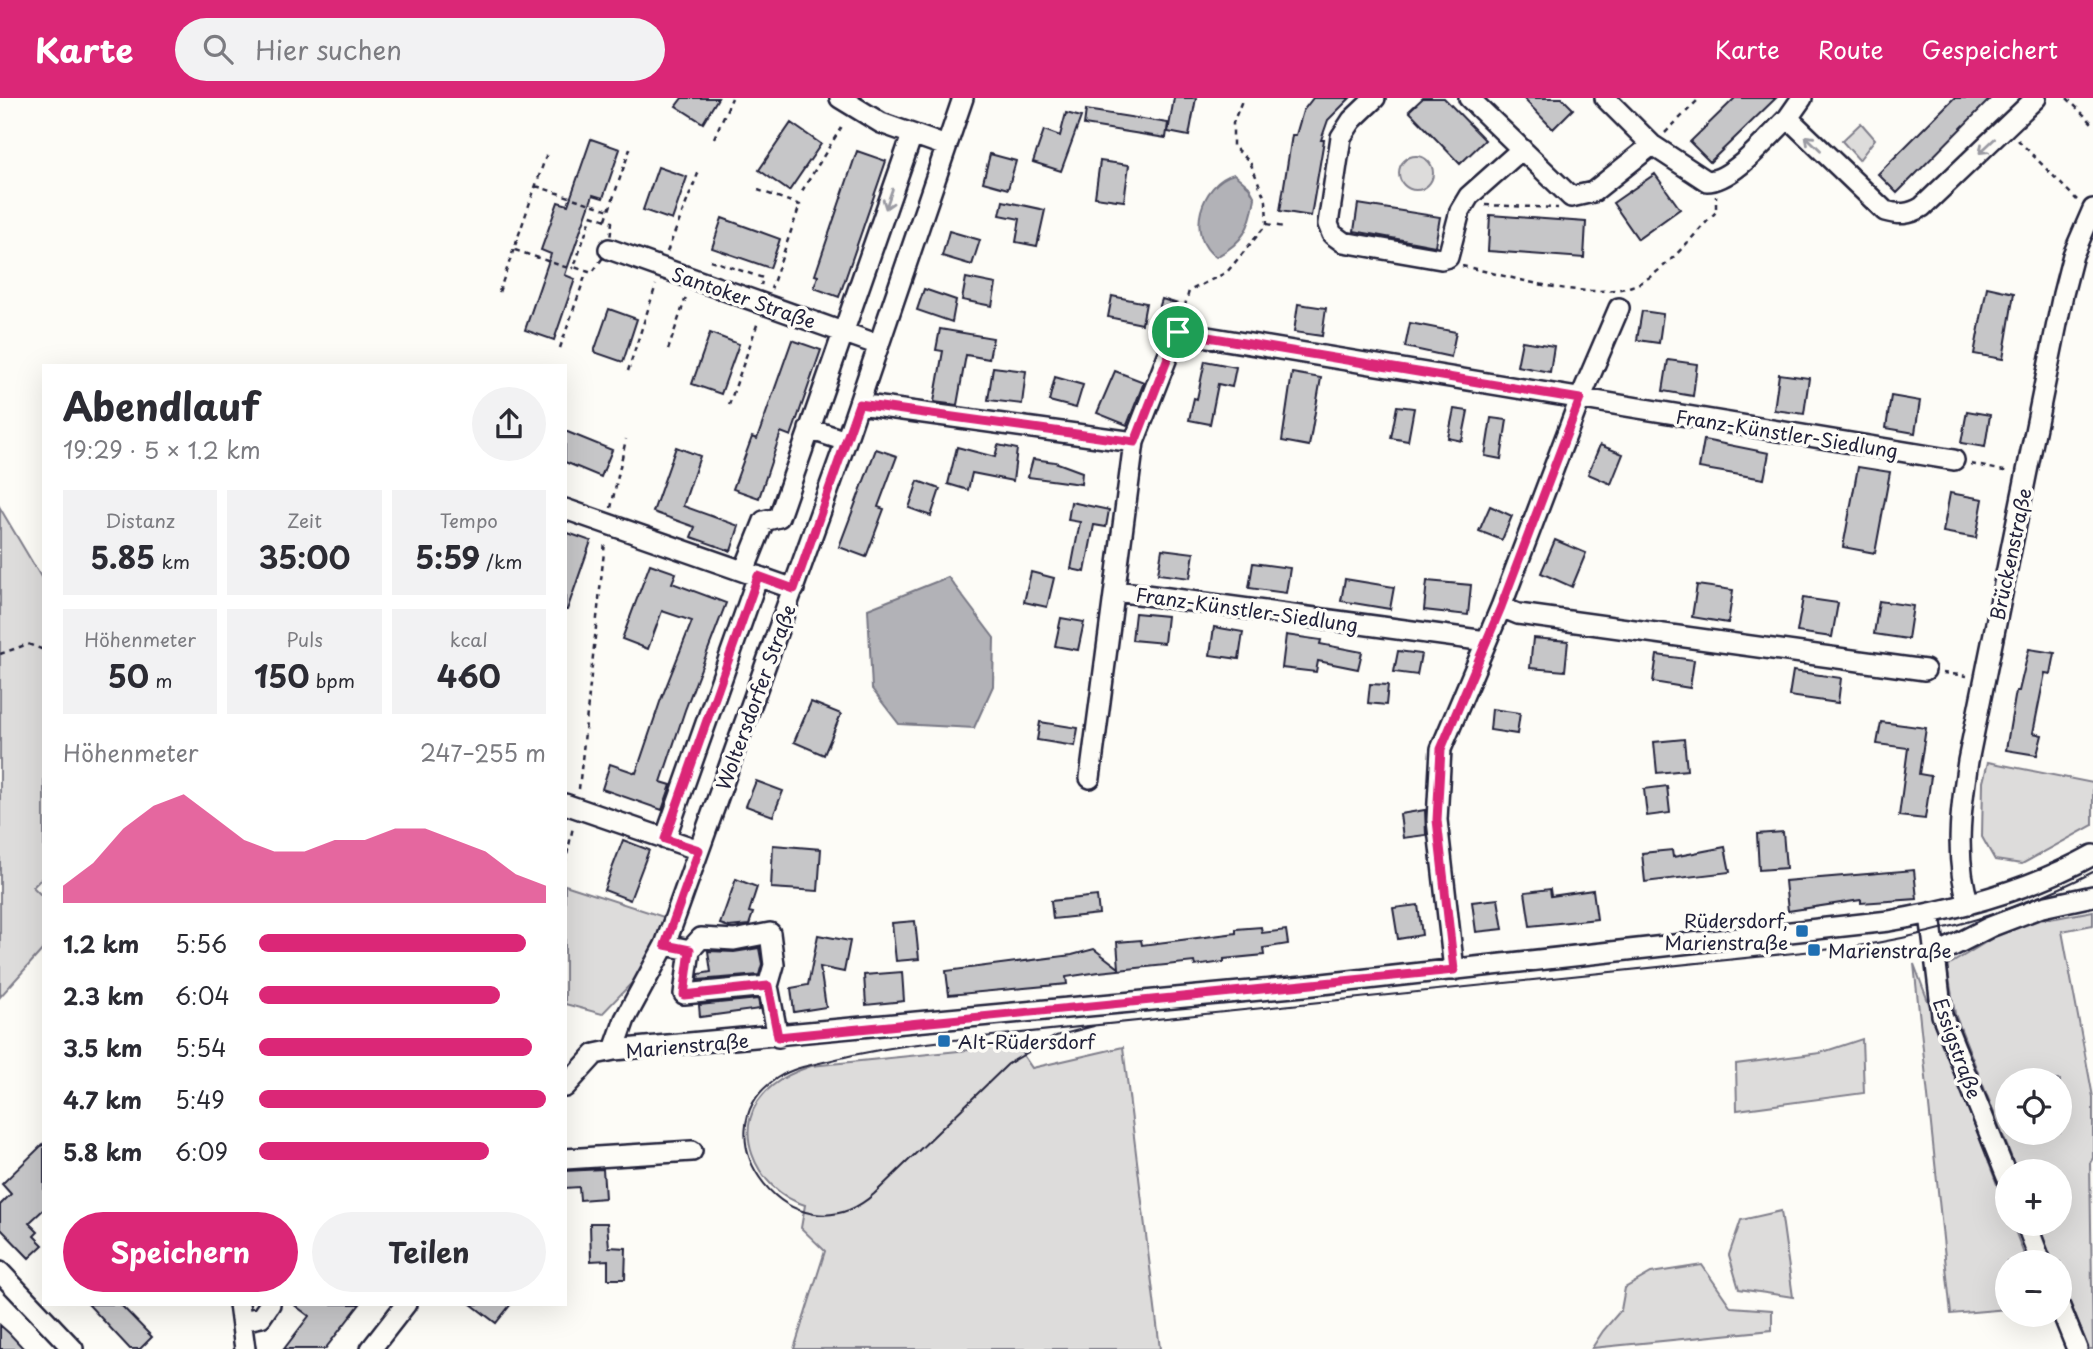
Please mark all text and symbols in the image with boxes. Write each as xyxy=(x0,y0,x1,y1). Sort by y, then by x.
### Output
search box xyxy=(175,18,665,81)
text: Karte xyxy=(35,24,133,74)
icon: search xyxy=(199,30,237,68)
text: Hier suchen xyxy=(255,30,402,69)
text: Karte xyxy=(1715,31,1780,67)
text: Route xyxy=(1818,31,1884,67)
text: Gespeichert xyxy=(1922,31,2058,67)
one-way arrow xyxy=(1805,134,1822,151)
one-way arrow xyxy=(1979,137,1996,154)
one-way arrow xyxy=(882,188,894,210)
street label: Santoker Straße xyxy=(668,259,820,335)
pin xyxy=(1148,302,1208,362)
icon: arrive xyxy=(1159,313,1197,351)
text: Abendlauf xyxy=(63,377,260,434)
button: share xyxy=(472,387,546,461)
street label: Franz-Künstler-Siedlung xyxy=(1674,402,1900,464)
text: 19:29 · 5 × 1.2 km xyxy=(63,432,261,467)
street label: Brückenstraße xyxy=(1982,485,2038,623)
text: Distanz xyxy=(105,506,175,534)
text: Zeit xyxy=(287,506,322,534)
text: Tempo xyxy=(440,506,498,534)
text: 5.85 xyxy=(90,534,155,579)
text: 35:00 xyxy=(259,534,350,579)
text: 5:59 xyxy=(415,534,480,579)
text: km xyxy=(155,547,190,575)
text: /km xyxy=(480,547,522,575)
street label: Franz-Künstler-Siedlung xyxy=(1134,580,1360,638)
street label: Woltersdorfer Straße xyxy=(708,600,802,794)
text: Höhenmeter xyxy=(84,625,196,653)
text: Puls xyxy=(286,625,323,653)
text: kcal xyxy=(450,625,488,653)
text: 50 xyxy=(108,653,149,698)
text: 150 xyxy=(254,653,310,698)
text: 460 xyxy=(437,653,501,698)
text: m xyxy=(149,666,173,694)
text: bpm xyxy=(310,666,355,694)
text: Höhenmeter xyxy=(63,735,199,770)
text: 247–255 m xyxy=(420,735,546,770)
place label: Rüdersdorf, Marienstraße xyxy=(1664,906,1788,956)
marker: Rüdersdorf, Marienstraße xyxy=(1794,923,1810,939)
text: 1.2 km xyxy=(63,926,139,961)
text: 5:56 xyxy=(175,926,227,961)
place label: Marienstraße xyxy=(1828,936,1952,964)
marker: Marienstraße xyxy=(1806,942,1822,958)
text: 2.3 km xyxy=(63,978,144,1013)
text: 6:04 xyxy=(175,978,230,1013)
street label: Essigstraße xyxy=(1927,994,1989,1102)
street label: Marienstraße xyxy=(624,1026,750,1064)
place label: Alt-Rüdersdorf xyxy=(958,1027,1097,1055)
text: 3.5 km xyxy=(63,1030,143,1065)
text: 5:54 xyxy=(175,1030,226,1065)
marker: Alt-Rüdersdorf xyxy=(936,1033,952,1049)
map controls xyxy=(1995,1068,2072,1327)
button: locate xyxy=(1995,1068,2072,1145)
text: 4.7 km xyxy=(63,1082,142,1117)
text: 5:49 xyxy=(175,1082,225,1117)
text: 5.8 km xyxy=(63,1134,142,1169)
text: 6:09 xyxy=(175,1134,228,1169)
button: + xyxy=(1995,1159,2072,1236)
button: Speichern xyxy=(63,1212,298,1292)
button: Teilen xyxy=(312,1212,546,1292)
button: − xyxy=(1995,1250,2072,1327)

